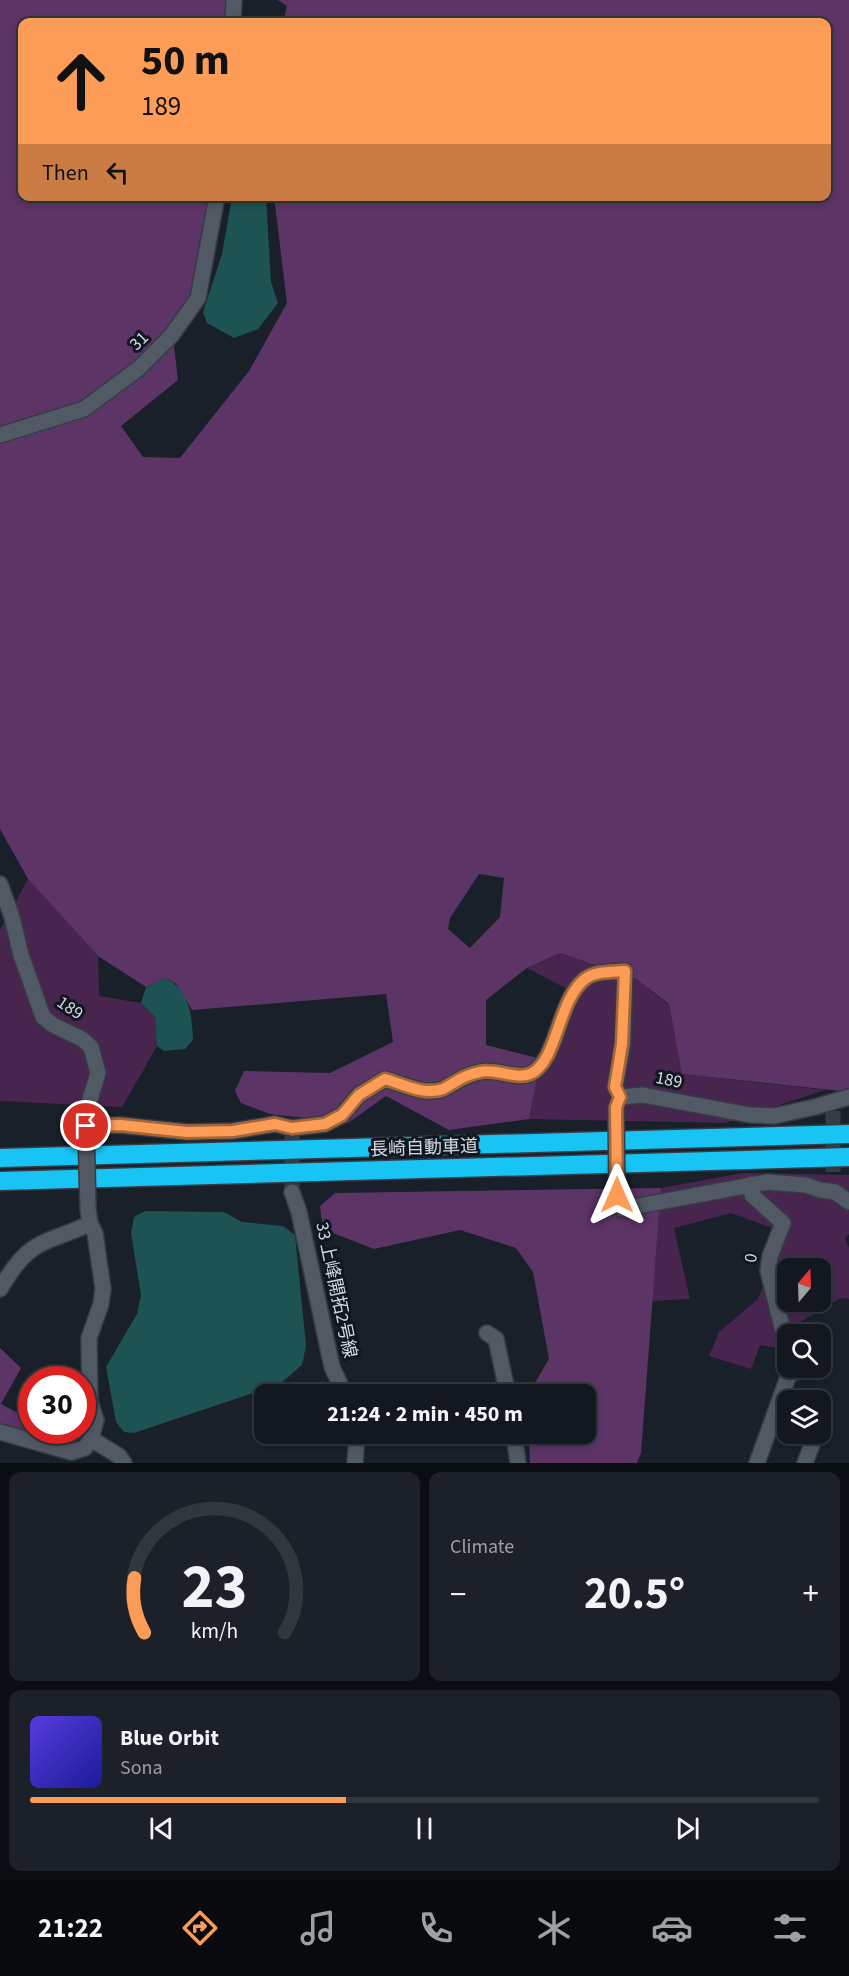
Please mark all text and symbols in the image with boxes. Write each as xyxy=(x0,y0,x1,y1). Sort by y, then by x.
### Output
text: 50 m xyxy=(141,31,230,91)
icon: ahead xyxy=(42,42,120,120)
text: 189 xyxy=(141,87,181,126)
icon: left xyxy=(101,156,134,189)
text: Then xyxy=(42,157,89,189)
street label: 31 xyxy=(124,326,154,356)
street label: 189 xyxy=(52,990,88,1026)
street label: 189 xyxy=(653,1065,685,1095)
pin xyxy=(60,1100,111,1151)
icon: arrive xyxy=(69,1109,102,1142)
street label: 長崎自動車道 xyxy=(370,1134,478,1162)
position arrow xyxy=(585,1163,649,1227)
street label: 33 上峰開拓2号線 xyxy=(309,1220,363,1360)
street label: 0 xyxy=(738,1252,764,1264)
north arrow xyxy=(777,1258,831,1312)
map controls xyxy=(777,1258,831,1444)
button: search xyxy=(777,1324,831,1378)
speed limit sign: 30 xyxy=(18,1366,96,1444)
button: layers xyxy=(777,1390,831,1444)
text: 21:24 · 2 min · 450 m xyxy=(327,1398,523,1430)
text: Climate xyxy=(450,1533,514,1561)
text: 23 xyxy=(182,1543,247,1632)
text: 20.5° xyxy=(584,1562,685,1626)
text: − xyxy=(450,1571,466,1618)
text: + xyxy=(803,1571,819,1618)
text: km/h xyxy=(191,1617,238,1648)
text: Blue Orbit xyxy=(120,1722,219,1754)
text: Sona xyxy=(120,1754,163,1782)
icon: previous xyxy=(145,1812,178,1845)
icon: pause xyxy=(408,1812,441,1845)
icon: next xyxy=(671,1812,704,1845)
icon: directions xyxy=(179,1907,221,1949)
icon: music xyxy=(297,1907,339,1949)
icon: phone xyxy=(415,1907,457,1949)
icon: climate xyxy=(533,1907,575,1949)
icon: car xyxy=(651,1907,693,1949)
icon: filters xyxy=(769,1907,811,1949)
text: 21:22 xyxy=(38,1909,103,1948)

